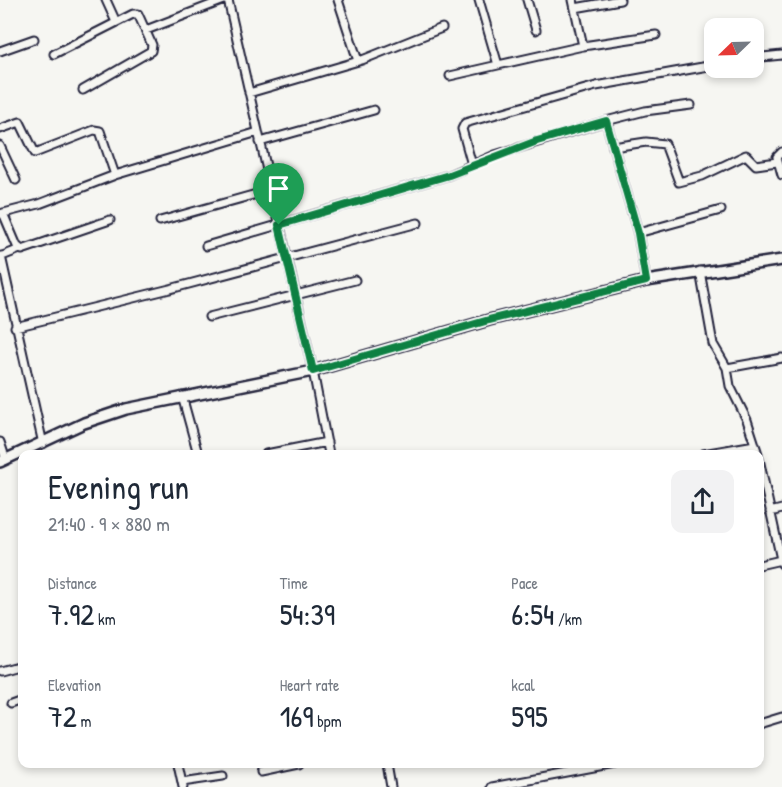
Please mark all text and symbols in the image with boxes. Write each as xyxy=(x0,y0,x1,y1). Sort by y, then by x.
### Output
north arrow xyxy=(704,18,764,78)
map controls xyxy=(704,18,764,78)
pin xyxy=(253,163,304,225)
icon: arrive xyxy=(262,172,295,205)
text: Evening run xyxy=(48,465,189,509)
button: share xyxy=(671,470,734,533)
text: 21:40 · 9 × 880 m xyxy=(48,510,170,537)
text: Distance xyxy=(48,572,97,594)
text: Time xyxy=(280,572,308,594)
text: Pace xyxy=(511,572,538,594)
text: 7.92 xyxy=(48,594,94,634)
text: 54:39 xyxy=(280,594,335,634)
text: 6:54 xyxy=(511,594,554,634)
text: km xyxy=(94,608,116,630)
text: /km xyxy=(554,608,582,630)
text: Elevation xyxy=(48,674,101,696)
text: Heart rate xyxy=(280,674,339,696)
text: kcal xyxy=(511,674,535,696)
text: 72 xyxy=(48,696,77,736)
text: 169 xyxy=(280,696,314,736)
text: 595 xyxy=(511,696,548,736)
text: m xyxy=(77,710,91,732)
text: bpm xyxy=(314,710,342,732)

